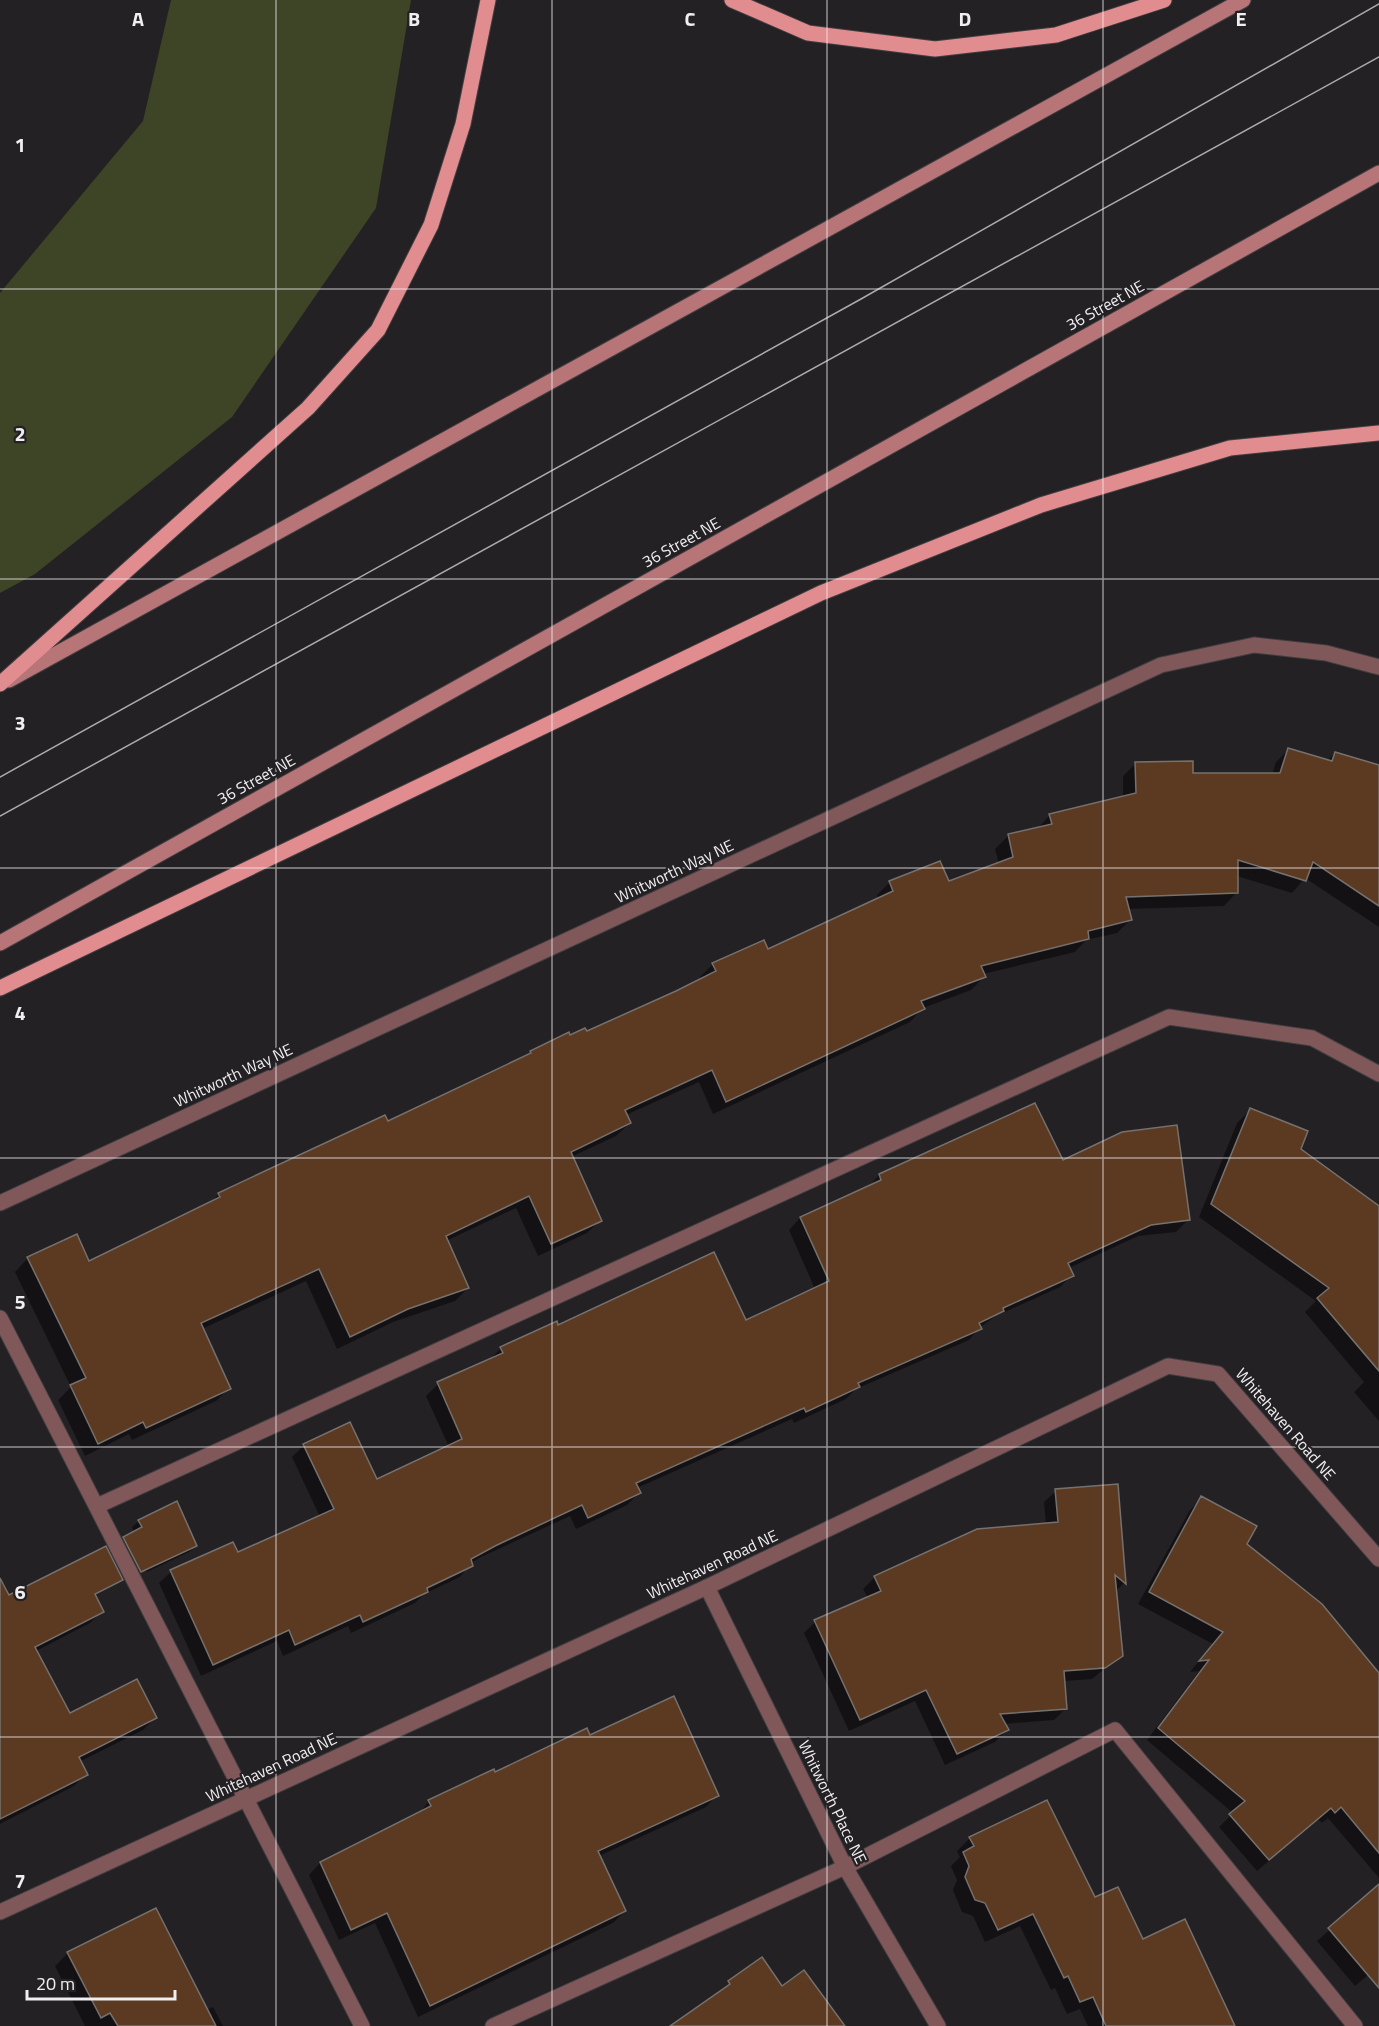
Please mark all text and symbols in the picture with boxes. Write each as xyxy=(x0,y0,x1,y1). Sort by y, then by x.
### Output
text: A xyxy=(132,3,144,34)
text: B xyxy=(408,3,420,34)
text: C xyxy=(685,3,696,34)
text: D xyxy=(959,3,971,34)
text: E xyxy=(1235,3,1247,34)
text: 1 xyxy=(14,129,26,160)
street label: 36 Street NE xyxy=(1062,274,1149,336)
text: 2 xyxy=(14,418,26,449)
street label: 36 Street NE xyxy=(638,511,725,573)
text: 3 xyxy=(14,707,26,738)
street label: 36 Street NE xyxy=(213,748,300,810)
street label: Whitworth Way NE xyxy=(611,833,737,909)
text: 4 xyxy=(14,997,26,1028)
street label: Whitworth Way NE xyxy=(170,1037,296,1113)
text: 5 xyxy=(14,1286,26,1317)
street label: Whitehaven Road NE xyxy=(1230,1363,1342,1486)
street label: Whitehaven Road NE xyxy=(643,1523,782,1605)
text: 6 xyxy=(14,1576,26,1607)
street label: Whitehaven Road NE xyxy=(202,1726,341,1808)
street label: Whitworth Place NE xyxy=(793,1736,873,1868)
text: 7 xyxy=(14,1865,26,1896)
scale bar xyxy=(27,1963,176,2001)
text: 20 m xyxy=(36,1970,75,1997)

